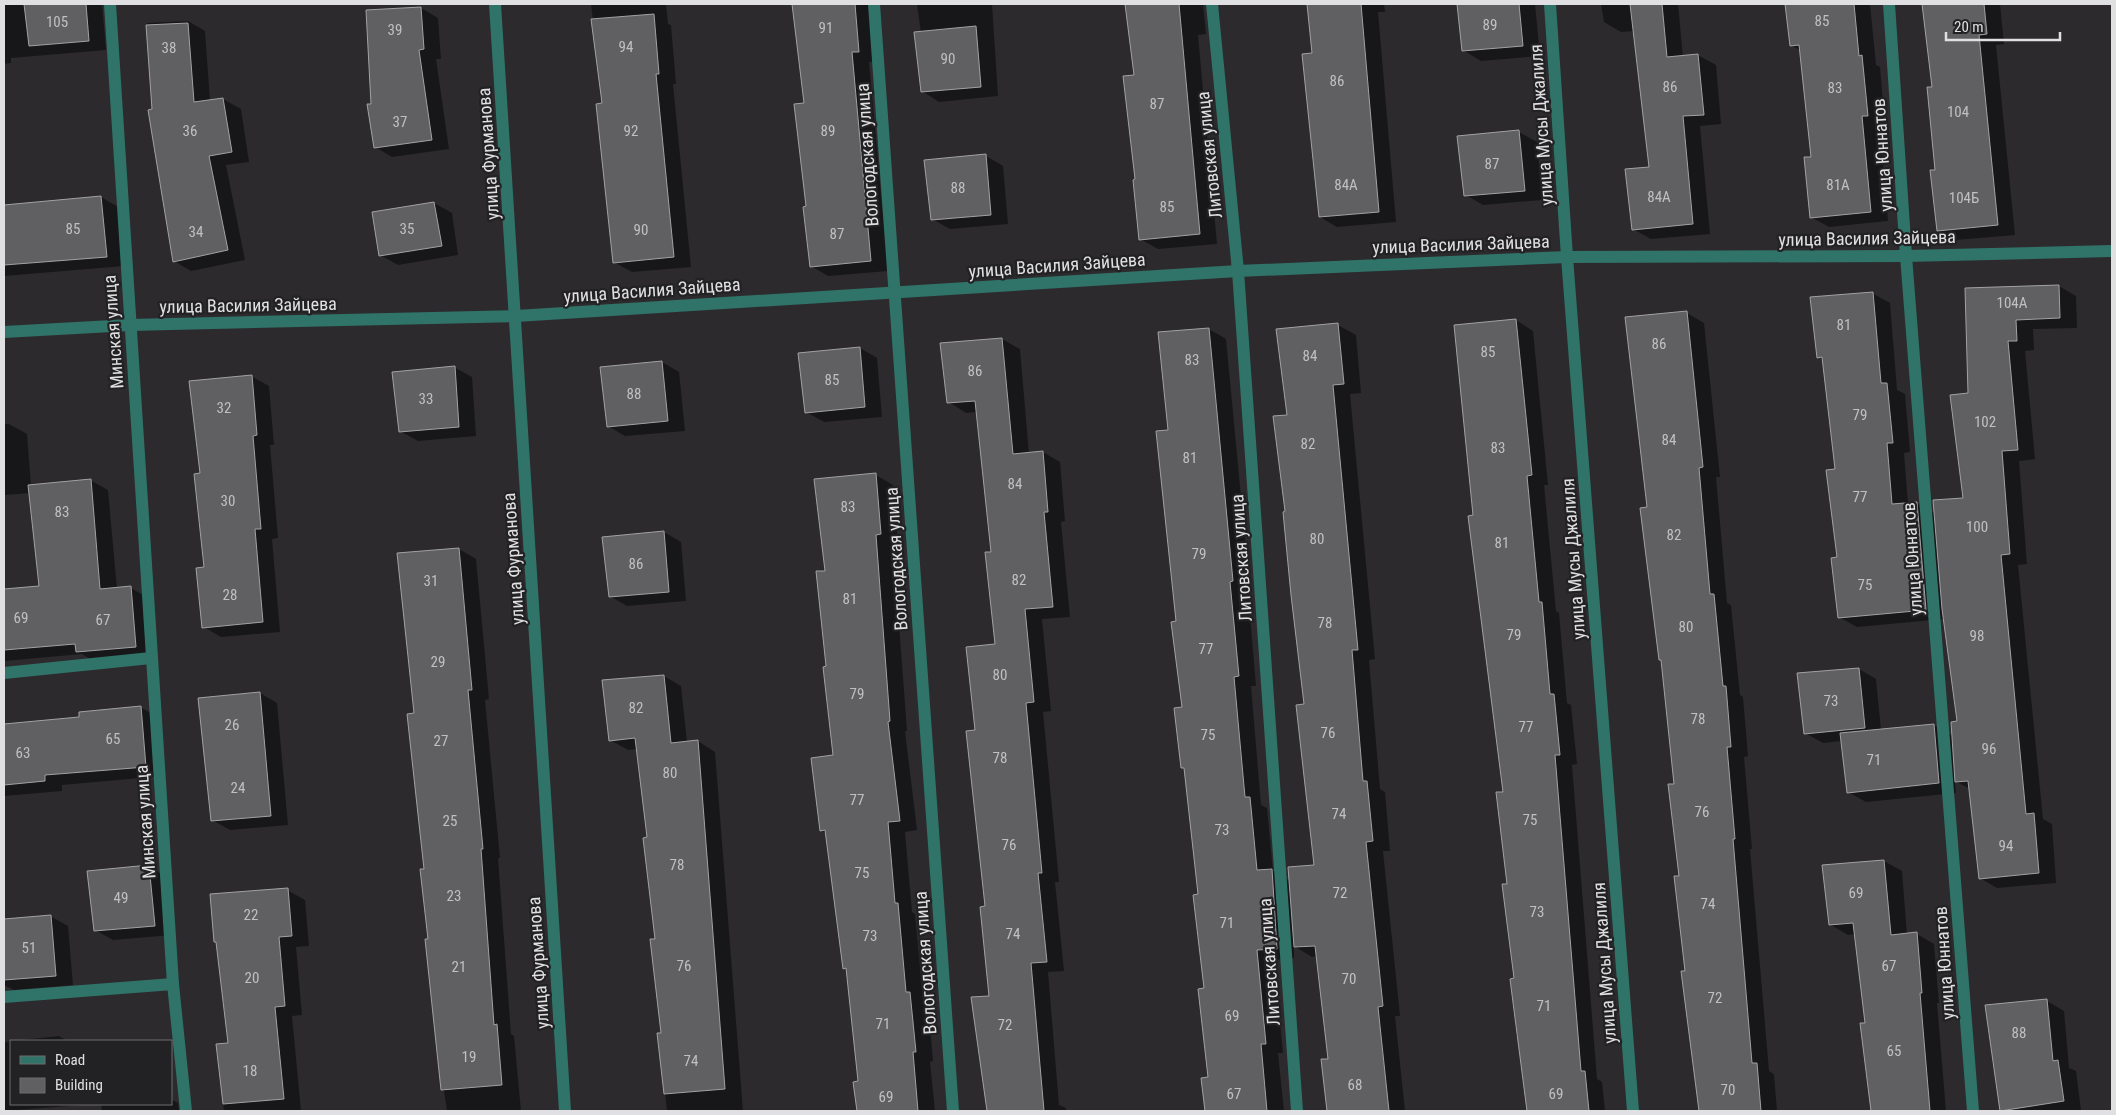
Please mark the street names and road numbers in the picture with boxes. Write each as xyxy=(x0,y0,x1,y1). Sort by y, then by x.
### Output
street label: улица Мусы Джалиля xyxy=(1525,43,1557,207)
street label: Вологодская улица xyxy=(852,83,882,227)
street label: улица Фурманова xyxy=(473,87,503,221)
street label: Литовская улица xyxy=(1192,90,1226,220)
street label: улица Юннатов xyxy=(1868,98,1896,212)
street label: улица Василия Зайцева xyxy=(1778,226,1956,250)
street label: улица Василия Зайцева xyxy=(1372,230,1550,258)
street label: улица Василия Зайцева xyxy=(968,248,1146,282)
street label: улица Василия Зайцева xyxy=(563,273,741,307)
street label: Минская улица xyxy=(99,274,127,390)
street label: улица Василия Зайцева xyxy=(159,293,337,317)
street label: улица Мусы Джалиля xyxy=(1557,477,1589,641)
street label: Вологодская улица xyxy=(881,487,911,631)
street label: улица Фурманова xyxy=(498,492,528,626)
street label: Литовская улица xyxy=(1226,494,1256,622)
street label: улица Юннатов xyxy=(1898,502,1926,616)
street label: Минская улица xyxy=(131,764,159,880)
street label: улица Мусы Джалиля xyxy=(1588,881,1620,1045)
street label: Вологодская улица xyxy=(910,891,940,1035)
street label: улица Фурманова xyxy=(523,896,553,1030)
street label: Литовская улица xyxy=(1254,898,1284,1026)
street label: улица Юннатов xyxy=(1930,906,1958,1020)

